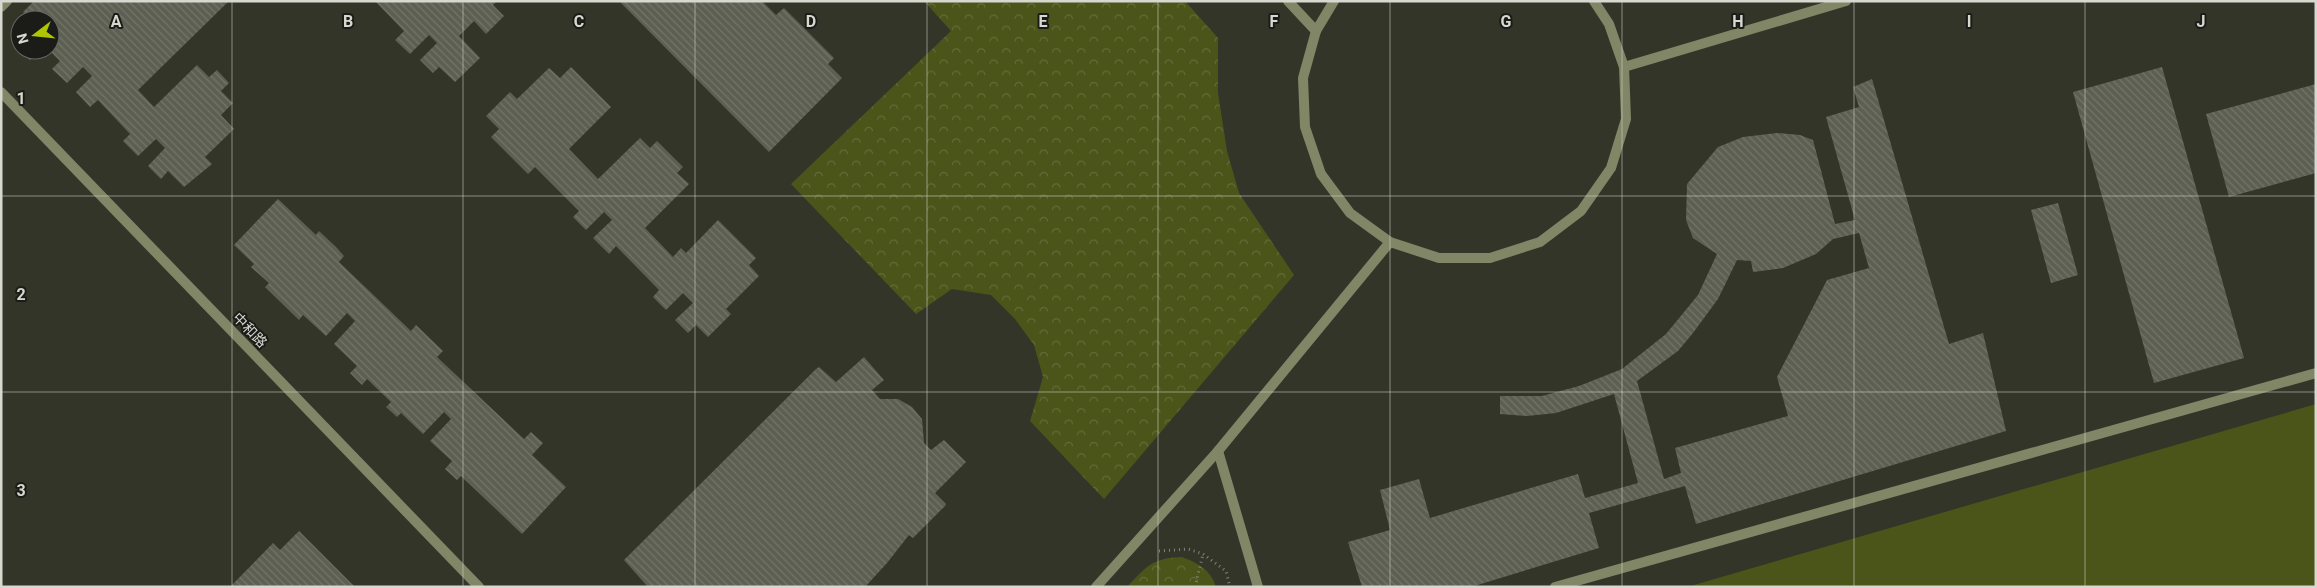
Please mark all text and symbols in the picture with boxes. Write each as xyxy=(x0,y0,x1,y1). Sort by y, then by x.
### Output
north arrow xyxy=(10,10,60,60)
text: A xyxy=(111,12,122,31)
text: B xyxy=(343,12,353,31)
text: C xyxy=(574,12,584,31)
text: D xyxy=(806,12,816,31)
text: E xyxy=(1039,12,1048,31)
text: F xyxy=(1270,12,1279,31)
text: G xyxy=(1501,12,1512,31)
text: H xyxy=(1732,12,1744,31)
text: I xyxy=(1967,12,1971,31)
text: J xyxy=(2197,12,2205,31)
text: N xyxy=(13,32,32,46)
text: 1 xyxy=(16,89,26,108)
text: 2 xyxy=(16,285,26,304)
street label: 中和路 xyxy=(230,309,270,351)
text: 3 xyxy=(16,481,26,500)

